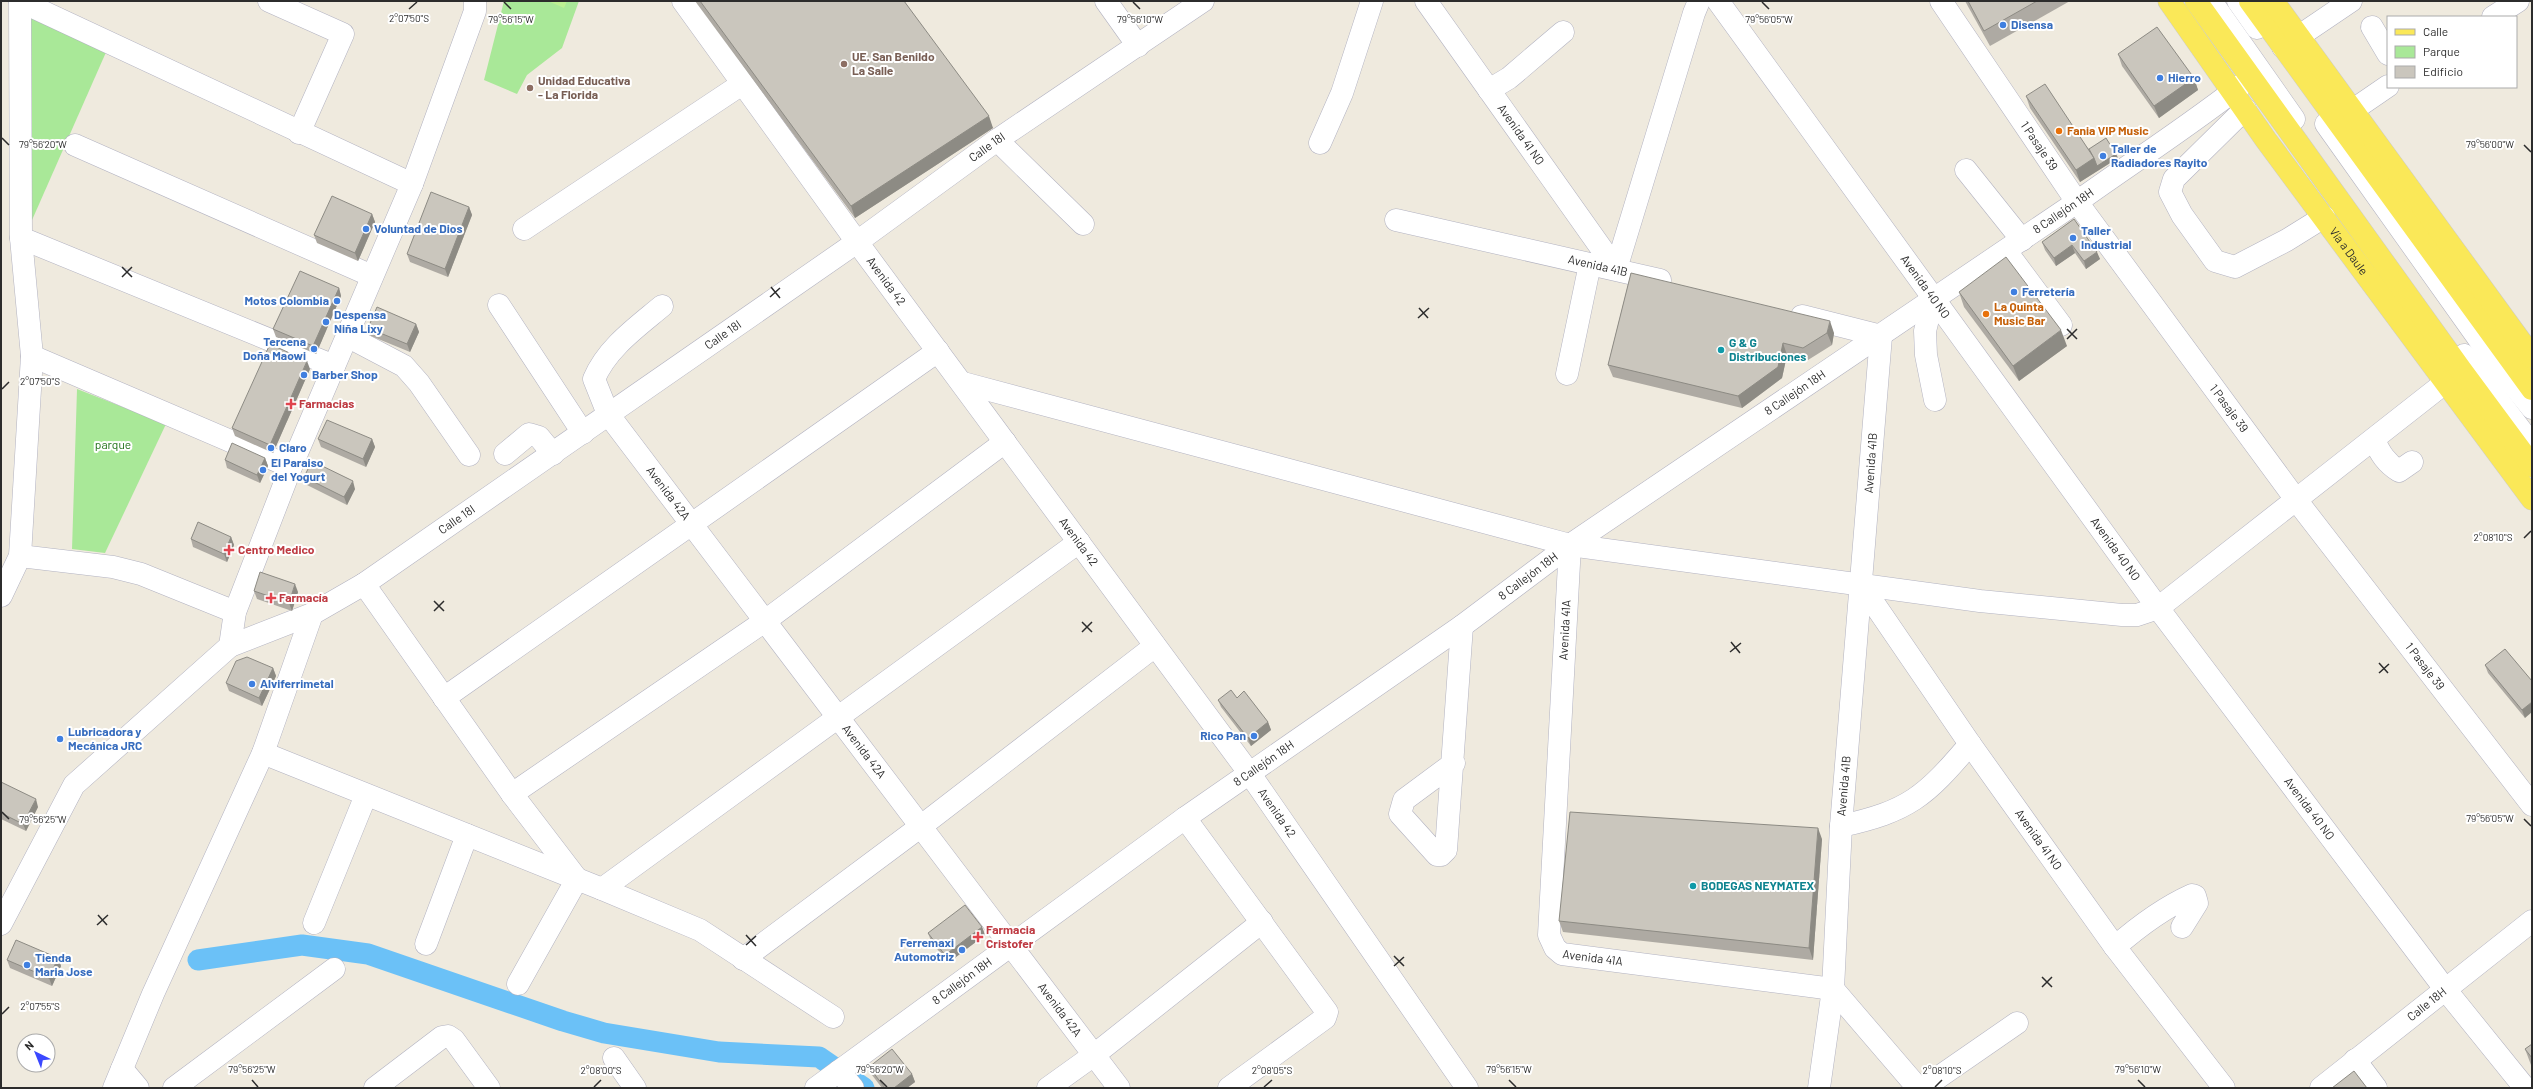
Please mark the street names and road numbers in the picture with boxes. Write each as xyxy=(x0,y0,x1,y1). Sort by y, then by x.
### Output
street label: Avenida 41 NO xyxy=(1495,101,1548,167)
street label: 1 Pasaje 39 xyxy=(2018,118,2061,172)
street label: Calle 18I xyxy=(966,129,1007,164)
street label: 8 Callejón 18H xyxy=(2030,185,2096,236)
street label: Vía a Daule xyxy=(2327,224,2372,277)
street label: Avenida 41B xyxy=(1567,251,1629,278)
street label: Avenida 40 NO xyxy=(1898,252,1954,321)
street label: Avenida 42 xyxy=(864,254,909,308)
street label: Calle 18I xyxy=(702,317,743,352)
street label: 8 Callejón 18H xyxy=(1761,366,1828,417)
street label: 1 Pasaje 39 xyxy=(2207,381,2252,435)
street label: Avenida 41B xyxy=(1861,432,1879,494)
street label: Avenida 42A xyxy=(644,463,694,522)
street label: Calle 18I xyxy=(435,501,477,536)
street label: Avenida 42 xyxy=(1057,514,1102,568)
street label: Avenida 40 NO xyxy=(2088,514,2144,583)
street label: 8 Callejón 18H xyxy=(1495,549,1560,602)
street label: Avenida 41A xyxy=(1555,599,1573,660)
street label: 1 Pasaje 39 xyxy=(2403,639,2448,692)
street label: Avenida 42A xyxy=(840,721,890,781)
street label: 8 Callejón 18H xyxy=(1230,737,1296,788)
street label: Avenida 41B xyxy=(1833,755,1853,817)
street label: Avenida 40 NO xyxy=(2282,774,2338,842)
street label: Avenida 42 xyxy=(1256,785,1300,840)
street label: Avenida 41 NO xyxy=(2013,806,2066,872)
street label: Avenida 41A xyxy=(1562,946,1624,968)
street label: 8 Callejón 18H xyxy=(929,954,994,1007)
street label: Avenida 42A xyxy=(1036,979,1085,1039)
street label: Calle 18H xyxy=(2404,984,2449,1023)

